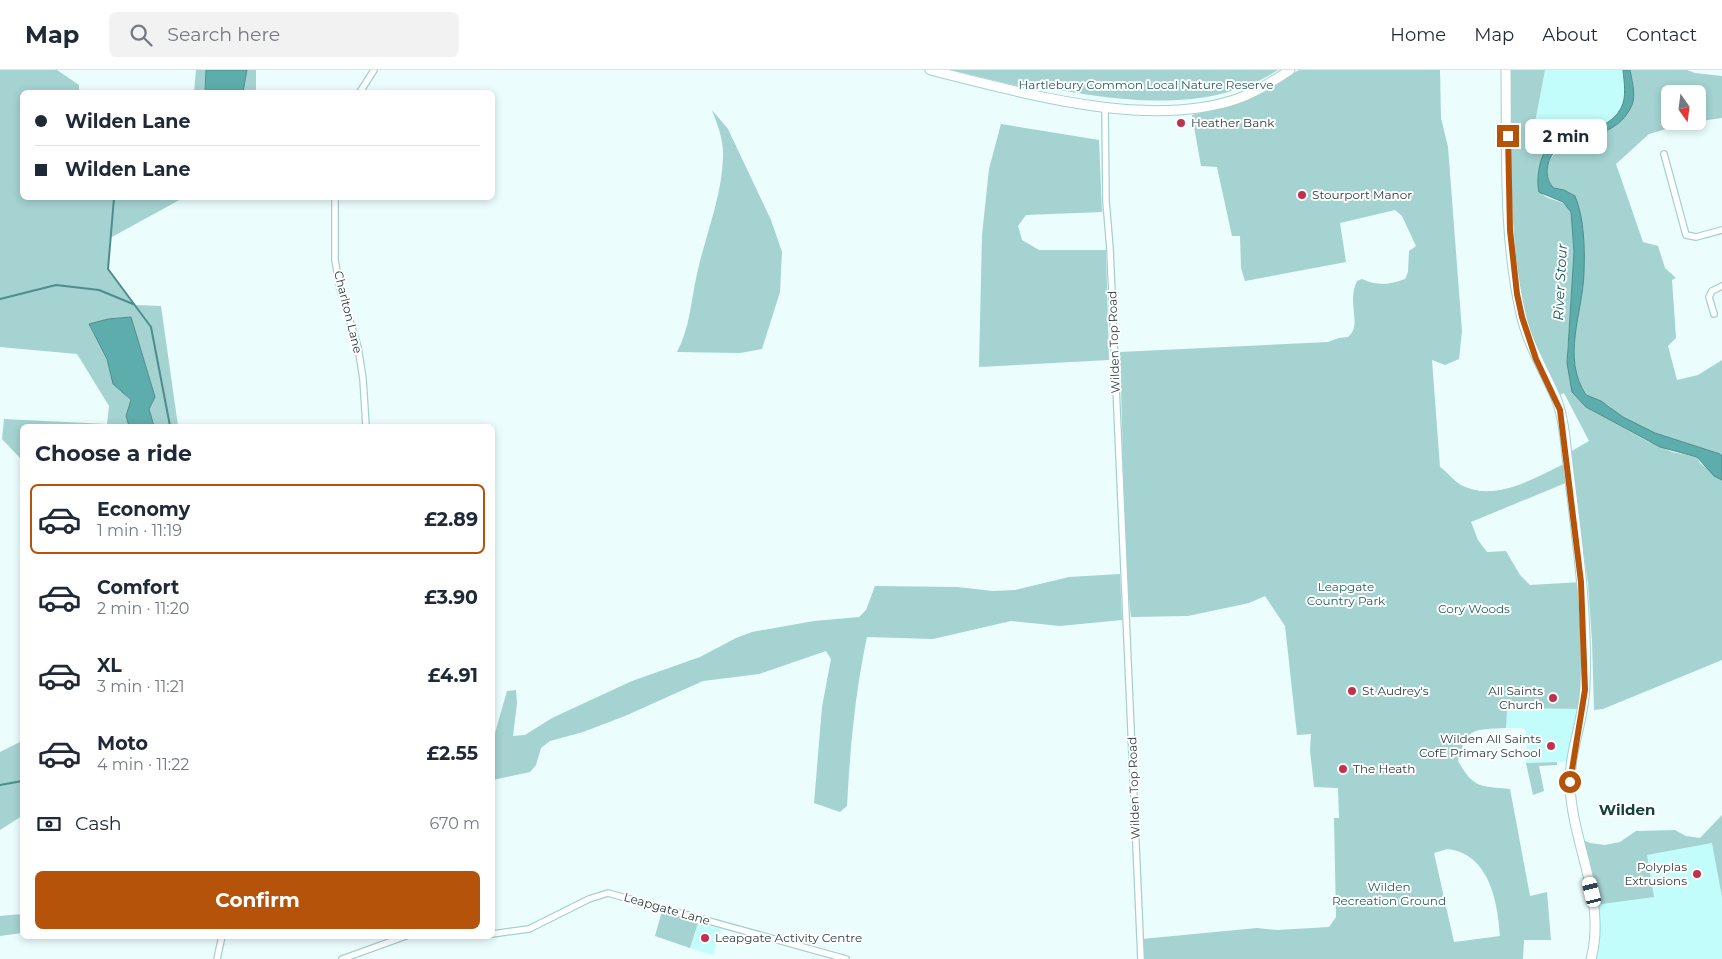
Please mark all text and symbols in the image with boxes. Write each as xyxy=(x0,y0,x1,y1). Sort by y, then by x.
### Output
search box xyxy=(109,12,459,57)
text: Map xyxy=(25,20,79,49)
icon: search xyxy=(127,21,155,49)
text: Search here xyxy=(167,23,280,46)
text: Home xyxy=(1390,24,1446,46)
text: Map xyxy=(1474,24,1514,46)
text: About xyxy=(1542,24,1598,46)
text: Contact xyxy=(1626,24,1697,46)
park label: Hartlebury Common Local Nature Reserve xyxy=(1019,77,1273,92)
north arrow xyxy=(1661,85,1706,130)
map controls xyxy=(1661,85,1706,130)
text: Wilden Lane xyxy=(65,110,191,133)
place label: Heather Bank xyxy=(1191,115,1275,130)
marker: Heather Bank xyxy=(1175,117,1187,129)
callout: 2 min xyxy=(1526,118,1608,154)
route end xyxy=(1497,125,1519,147)
text: 2 min xyxy=(1543,127,1589,146)
text: Wilden Lane xyxy=(65,158,191,181)
place label: Stourport Manor xyxy=(1312,187,1412,202)
marker: Stourport Manor xyxy=(1296,189,1308,201)
water label: River Stour xyxy=(1549,243,1571,321)
street label: Charlton Lane xyxy=(331,269,366,355)
street label: Wilden Top Road xyxy=(1104,290,1123,394)
text: Choose a ride xyxy=(35,440,192,467)
icon: car xyxy=(37,497,82,542)
text: Economy xyxy=(97,498,190,521)
text: £2.89 xyxy=(424,508,478,531)
text: 1 min · 11:19 xyxy=(97,521,182,540)
icon: car xyxy=(37,575,82,620)
text: Comfort xyxy=(97,576,179,599)
park label: Leapgate Country Park xyxy=(1307,579,1386,608)
text: £3.90 xyxy=(424,586,478,609)
text: 2 min · 11:20 xyxy=(97,599,189,618)
park label: Cory Woods xyxy=(1438,601,1510,616)
icon: car xyxy=(37,653,82,698)
text: XL xyxy=(97,654,122,677)
text: £4.91 xyxy=(428,664,478,687)
text: 3 min · 11:21 xyxy=(97,677,185,696)
place label: St Audrey's xyxy=(1362,683,1429,698)
place label: All Saints Church xyxy=(1488,683,1543,712)
marker: St Audrey's xyxy=(1346,685,1358,697)
marker: All Saints Church xyxy=(1547,692,1559,704)
icon: car xyxy=(37,731,82,776)
place label: Wilden All Saints CofE Primary School xyxy=(1419,731,1541,760)
text: Moto xyxy=(97,732,148,755)
street label: Wilden Top Road xyxy=(1124,736,1143,840)
marker: Wilden All Saints CofE Primary School xyxy=(1545,740,1557,752)
text: £2.55 xyxy=(427,742,478,765)
text: 4 min · 11:22 xyxy=(97,755,189,774)
place label: The Heath xyxy=(1353,761,1415,776)
marker: The Heath xyxy=(1337,763,1349,775)
route start xyxy=(1559,771,1581,793)
district label: Wilden xyxy=(1599,800,1655,819)
icon: cash xyxy=(35,810,63,838)
text: Cash xyxy=(75,812,122,835)
text: 670 m xyxy=(430,814,480,833)
place label: Polyplas Extrusions xyxy=(1624,859,1687,888)
marker: Polyplas Extrusions xyxy=(1691,868,1703,880)
button: Confirm xyxy=(35,871,480,929)
car xyxy=(1581,876,1602,908)
park label: Wilden Recreation Ground xyxy=(1332,879,1446,908)
street label: Leapgate Lane xyxy=(622,889,712,928)
place label: Leapgate Activity Centre xyxy=(715,930,862,945)
marker: Leapgate Activity Centre xyxy=(699,932,711,944)

